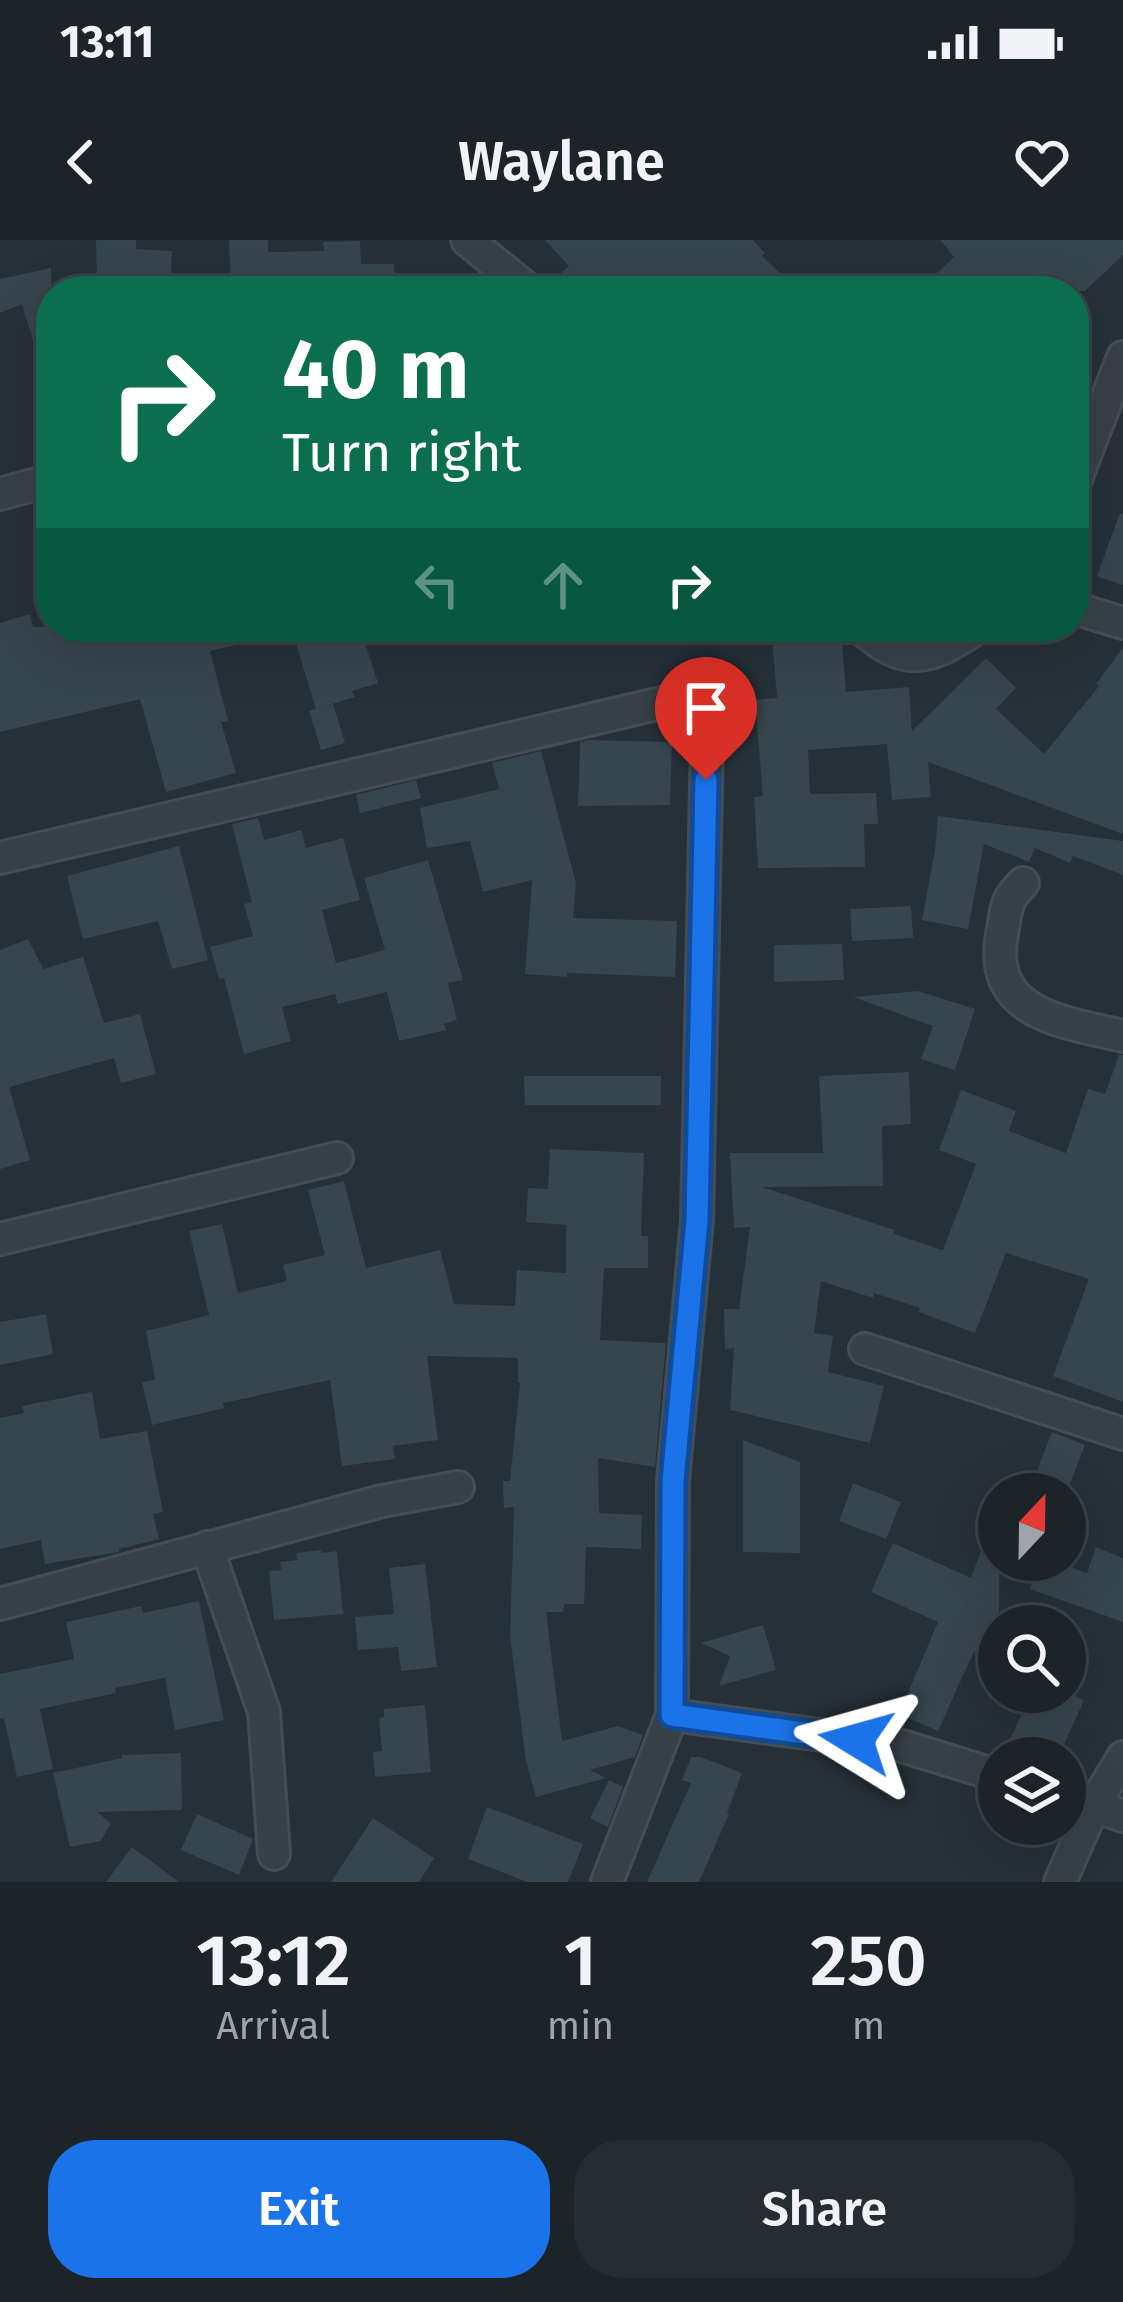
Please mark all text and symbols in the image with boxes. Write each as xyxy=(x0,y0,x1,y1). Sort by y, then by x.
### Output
text: 13:11 xyxy=(60,15,155,69)
icon: back xyxy=(48,129,114,195)
icon: heart xyxy=(1009,129,1075,195)
text: Waylane xyxy=(458,130,665,194)
text: 40 m xyxy=(282,319,470,420)
icon: right xyxy=(84,324,240,480)
text: Turn right xyxy=(282,421,521,485)
icon: left xyxy=(404,552,470,618)
icon: ahead xyxy=(530,552,596,618)
icon: right xyxy=(656,552,722,618)
pin xyxy=(655,657,757,780)
icon: arrive xyxy=(673,675,739,741)
north arrow xyxy=(978,1473,1086,1581)
map controls xyxy=(978,1473,1086,1845)
button: search xyxy=(978,1605,1086,1713)
position arrow xyxy=(793,1677,919,1803)
button: layers xyxy=(978,1737,1086,1845)
text: 13:12 xyxy=(196,1918,351,2004)
text: 1 xyxy=(564,1918,597,2004)
text: 250 xyxy=(810,1918,927,2004)
text: Arrival xyxy=(216,2003,331,2049)
text: min xyxy=(547,2003,614,2049)
text: m xyxy=(852,2003,885,2049)
button: Exit xyxy=(48,2140,550,2278)
button: Share xyxy=(574,2140,1075,2278)

